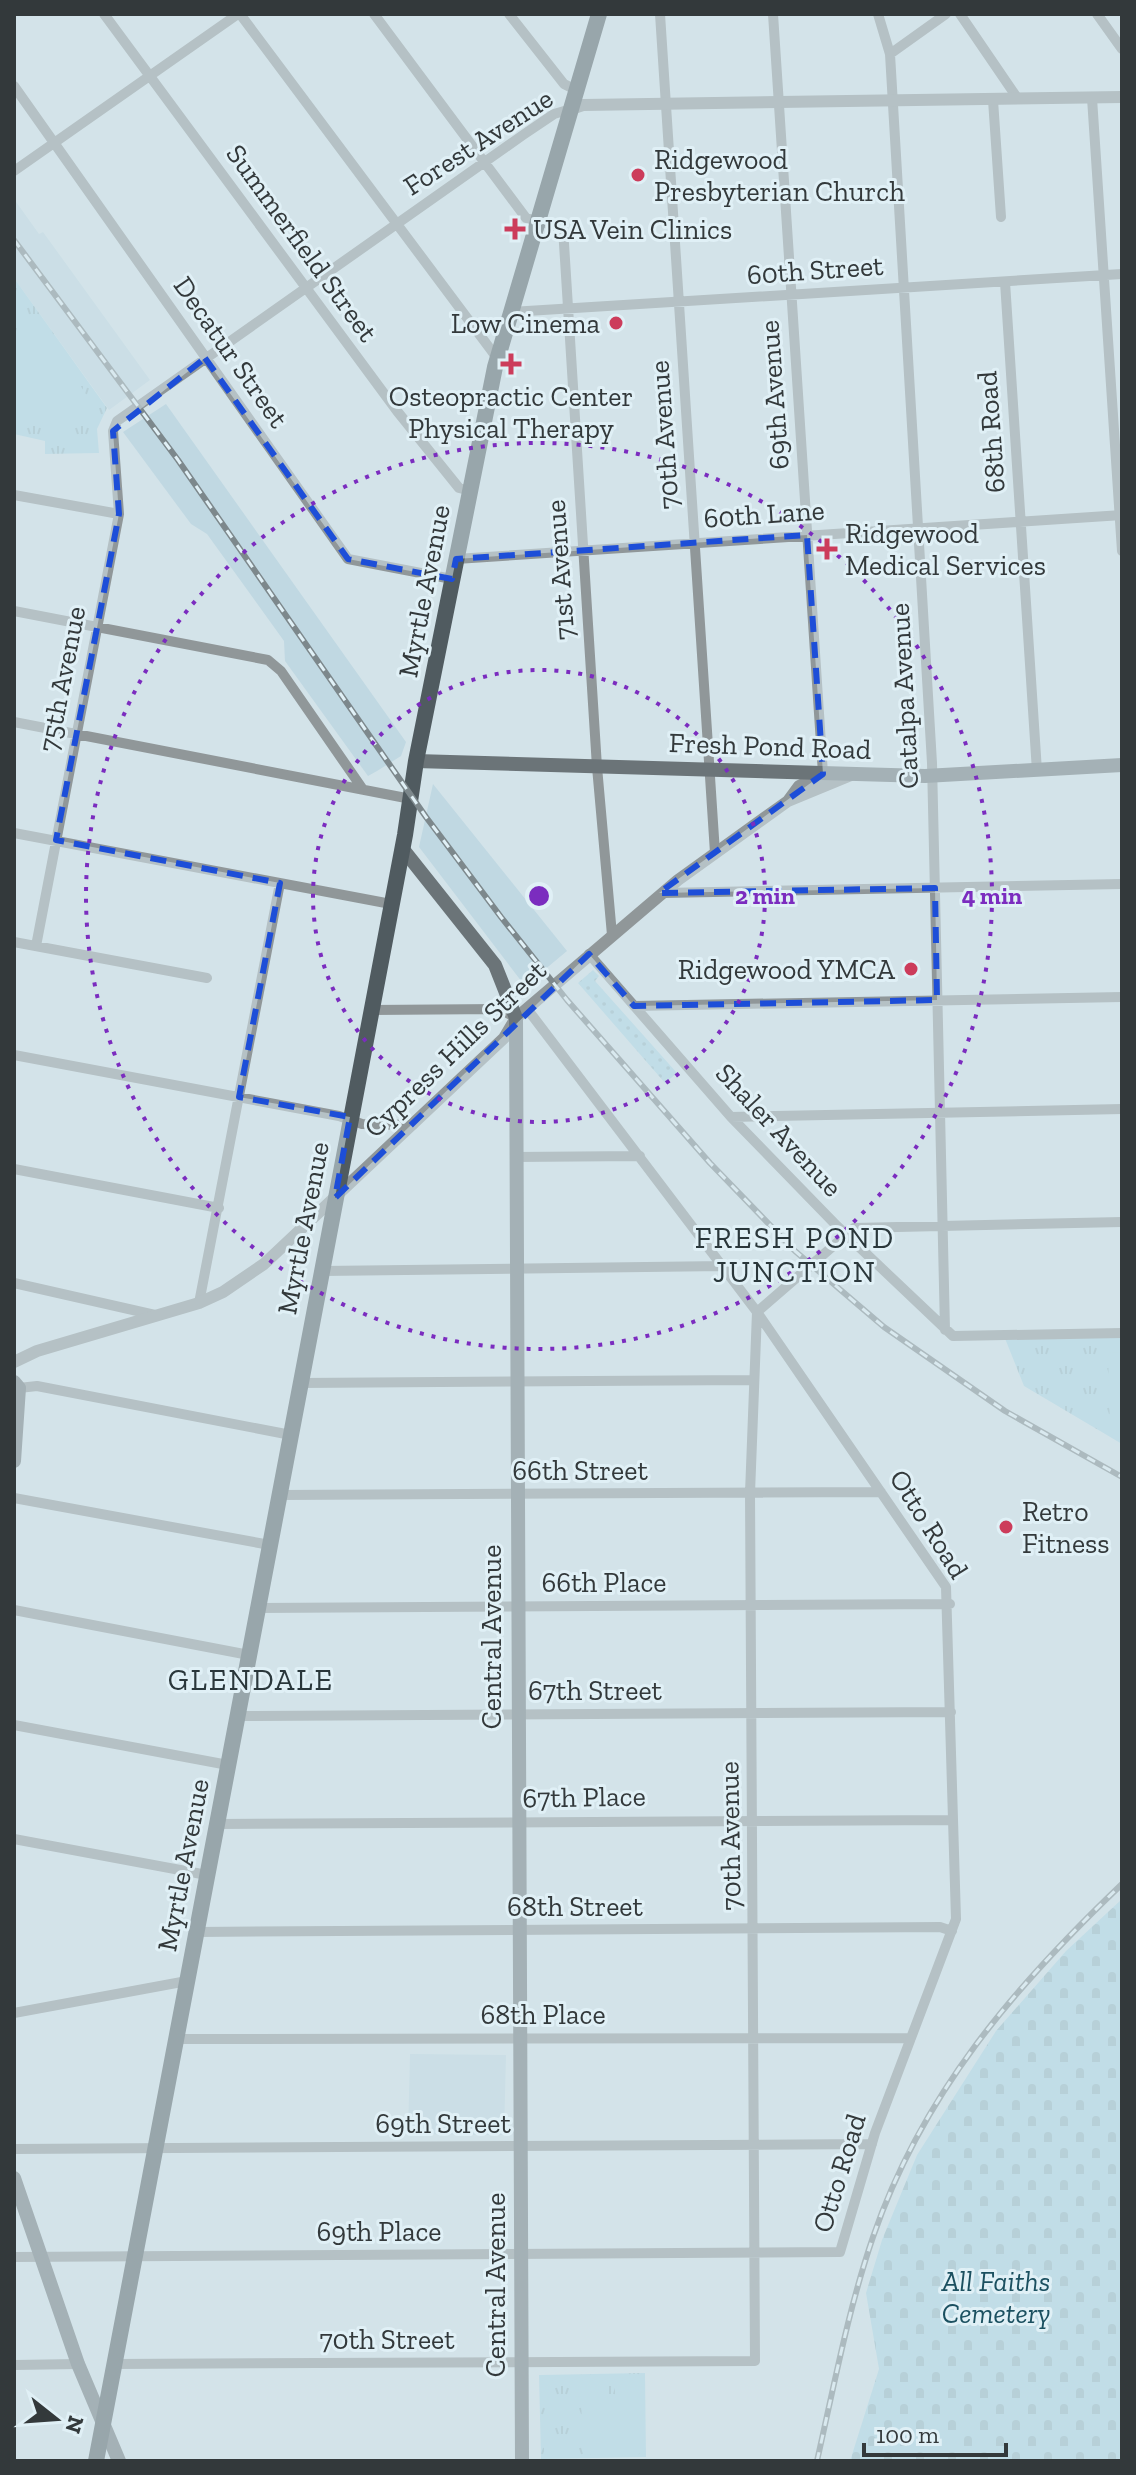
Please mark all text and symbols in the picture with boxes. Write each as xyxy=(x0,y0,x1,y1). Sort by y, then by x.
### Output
street label: Forest Avenue xyxy=(397,82,559,202)
street label: Summerfield Street xyxy=(219,138,385,349)
place label: Ridgewood Presbyterian Church xyxy=(654,143,905,208)
marker: Ridgewood Presbyterian Church xyxy=(629,166,647,184)
place label: USA Vein Clinics xyxy=(533,213,732,246)
marker: USA Vein Clinics xyxy=(504,218,526,240)
street label: 60th Street xyxy=(746,249,885,291)
street label: Decatur Street xyxy=(167,270,296,434)
place label: Low Cinema xyxy=(451,307,600,340)
marker: Low Cinema xyxy=(607,314,625,332)
street label: 69th Avenue xyxy=(752,319,796,471)
marker: Osteopractic Center Physical Therapy xyxy=(500,353,522,375)
street label: 70th Avenue xyxy=(642,359,686,511)
street label: 68th Road xyxy=(970,370,1012,494)
place label: Osteopractic Center Physical Therapy xyxy=(389,380,633,445)
street label: 60th Lane xyxy=(702,493,826,535)
street label: 71st Avenue xyxy=(539,499,581,641)
street label: Myrtle Avenue xyxy=(391,502,457,680)
place label: Ridgewood Medical Services xyxy=(845,517,1046,582)
marker: Ridgewood Medical Services xyxy=(816,538,838,560)
street label: Catalpa Avenue xyxy=(883,602,925,790)
street label: 75th Avenue xyxy=(32,603,92,755)
street label: Fresh Pond Road xyxy=(668,726,872,766)
text: 2 min xyxy=(735,881,795,910)
text: 4 min xyxy=(962,881,1022,910)
centre of rings xyxy=(525,882,553,910)
street label: Cypress Hills Street xyxy=(357,953,553,1144)
place label: Ridgewood YMCA xyxy=(678,953,896,986)
marker: Ridgewood YMCA xyxy=(902,960,920,978)
street label: Shaler Avenue xyxy=(709,1056,849,1204)
street label: Myrtle Avenue xyxy=(270,1139,336,1317)
district label: FRESH POND JUNCTION xyxy=(695,1220,895,1290)
street label: 66th Street xyxy=(512,1454,648,1487)
street label: Otto Road xyxy=(883,1463,975,1585)
place label: Retro Fitness xyxy=(1022,1495,1110,1560)
marker: Retro Fitness xyxy=(997,1518,1015,1536)
street label: Central Avenue xyxy=(475,1545,508,1729)
street label: 66th Place xyxy=(541,1566,667,1599)
district label: GLENDALE xyxy=(168,1662,334,1698)
street label: 67th Street xyxy=(528,1674,663,1707)
street label: 70th Avenue xyxy=(712,1761,748,1911)
street label: Myrtle Avenue xyxy=(150,1776,216,1954)
street label: 67th Place xyxy=(522,1779,646,1815)
street label: 68th Street xyxy=(507,1890,644,1923)
street label: 68th Place xyxy=(480,1998,606,2031)
street label: 69th Street xyxy=(375,2107,511,2140)
street label: Otto Road xyxy=(805,2110,873,2236)
street label: Central Avenue xyxy=(479,2193,512,2377)
street label: 69th Place xyxy=(316,2215,442,2248)
park label: All Faiths Cemetery xyxy=(941,2265,1050,2330)
street label: 70th Street xyxy=(319,2323,455,2356)
north arrow xyxy=(16,2379,96,2459)
scale bar xyxy=(864,2407,1006,2457)
text: N xyxy=(59,2413,90,2437)
text: 100 m xyxy=(876,2420,939,2449)

